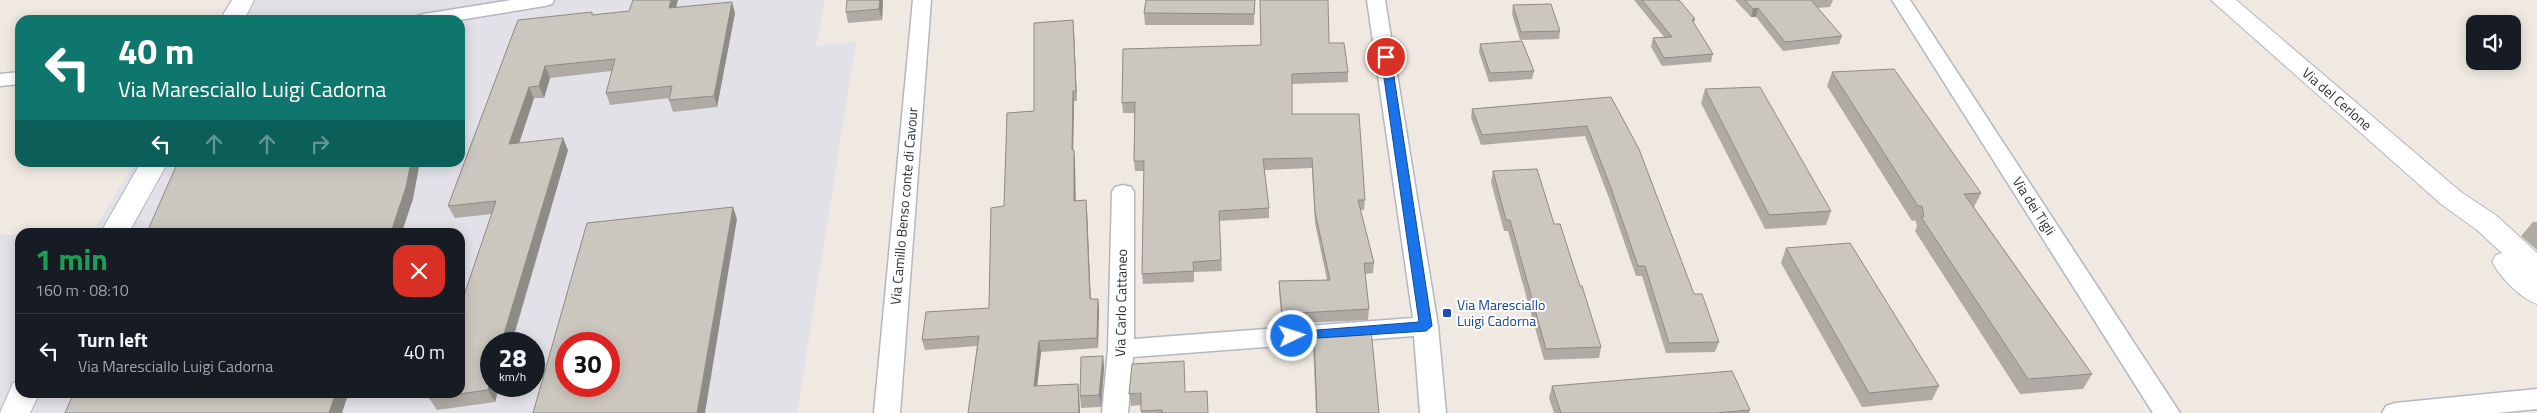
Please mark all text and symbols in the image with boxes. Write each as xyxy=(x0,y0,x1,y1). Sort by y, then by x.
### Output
map controls xyxy=(2466,15,2521,70)
button: sound xyxy=(2466,15,2521,70)
text: 40 m xyxy=(118,24,194,78)
icon: left xyxy=(35,35,100,100)
pin xyxy=(1365,36,1407,78)
icon: arrive xyxy=(1372,43,1400,71)
street label: Via del Cerlone xyxy=(2298,62,2377,135)
text: Via Maresciallo Luigi Cadorna xyxy=(118,72,386,106)
street label: Via Camillo Benso conte di Cavour xyxy=(884,106,923,306)
icon: left xyxy=(147,130,175,158)
icon: ahead xyxy=(200,130,228,158)
icon: ahead xyxy=(253,130,281,158)
icon: right xyxy=(306,130,334,158)
street label: Via dei Tigli xyxy=(2008,172,2061,239)
text: 1 min xyxy=(35,236,108,282)
button: close xyxy=(393,245,445,297)
street label: Via Carlo Cattaneo xyxy=(1109,249,1132,357)
text: 160 m · 08:10 xyxy=(35,278,129,302)
place label: Via Maresciallo Luigi Cadorna xyxy=(1457,294,1545,331)
marker: Via Maresciallo Luigi Cadorna xyxy=(1441,307,1453,319)
position arrow xyxy=(1265,309,1317,361)
text: Turn left xyxy=(78,325,148,354)
speed limit sign: 30 xyxy=(555,332,620,397)
icon: left xyxy=(35,337,63,365)
text: 40 m xyxy=(404,337,445,366)
text: 28 xyxy=(498,339,527,377)
text: Via Maresciallo Luigi Cadorna xyxy=(78,354,273,378)
text: km/h xyxy=(499,367,526,386)

